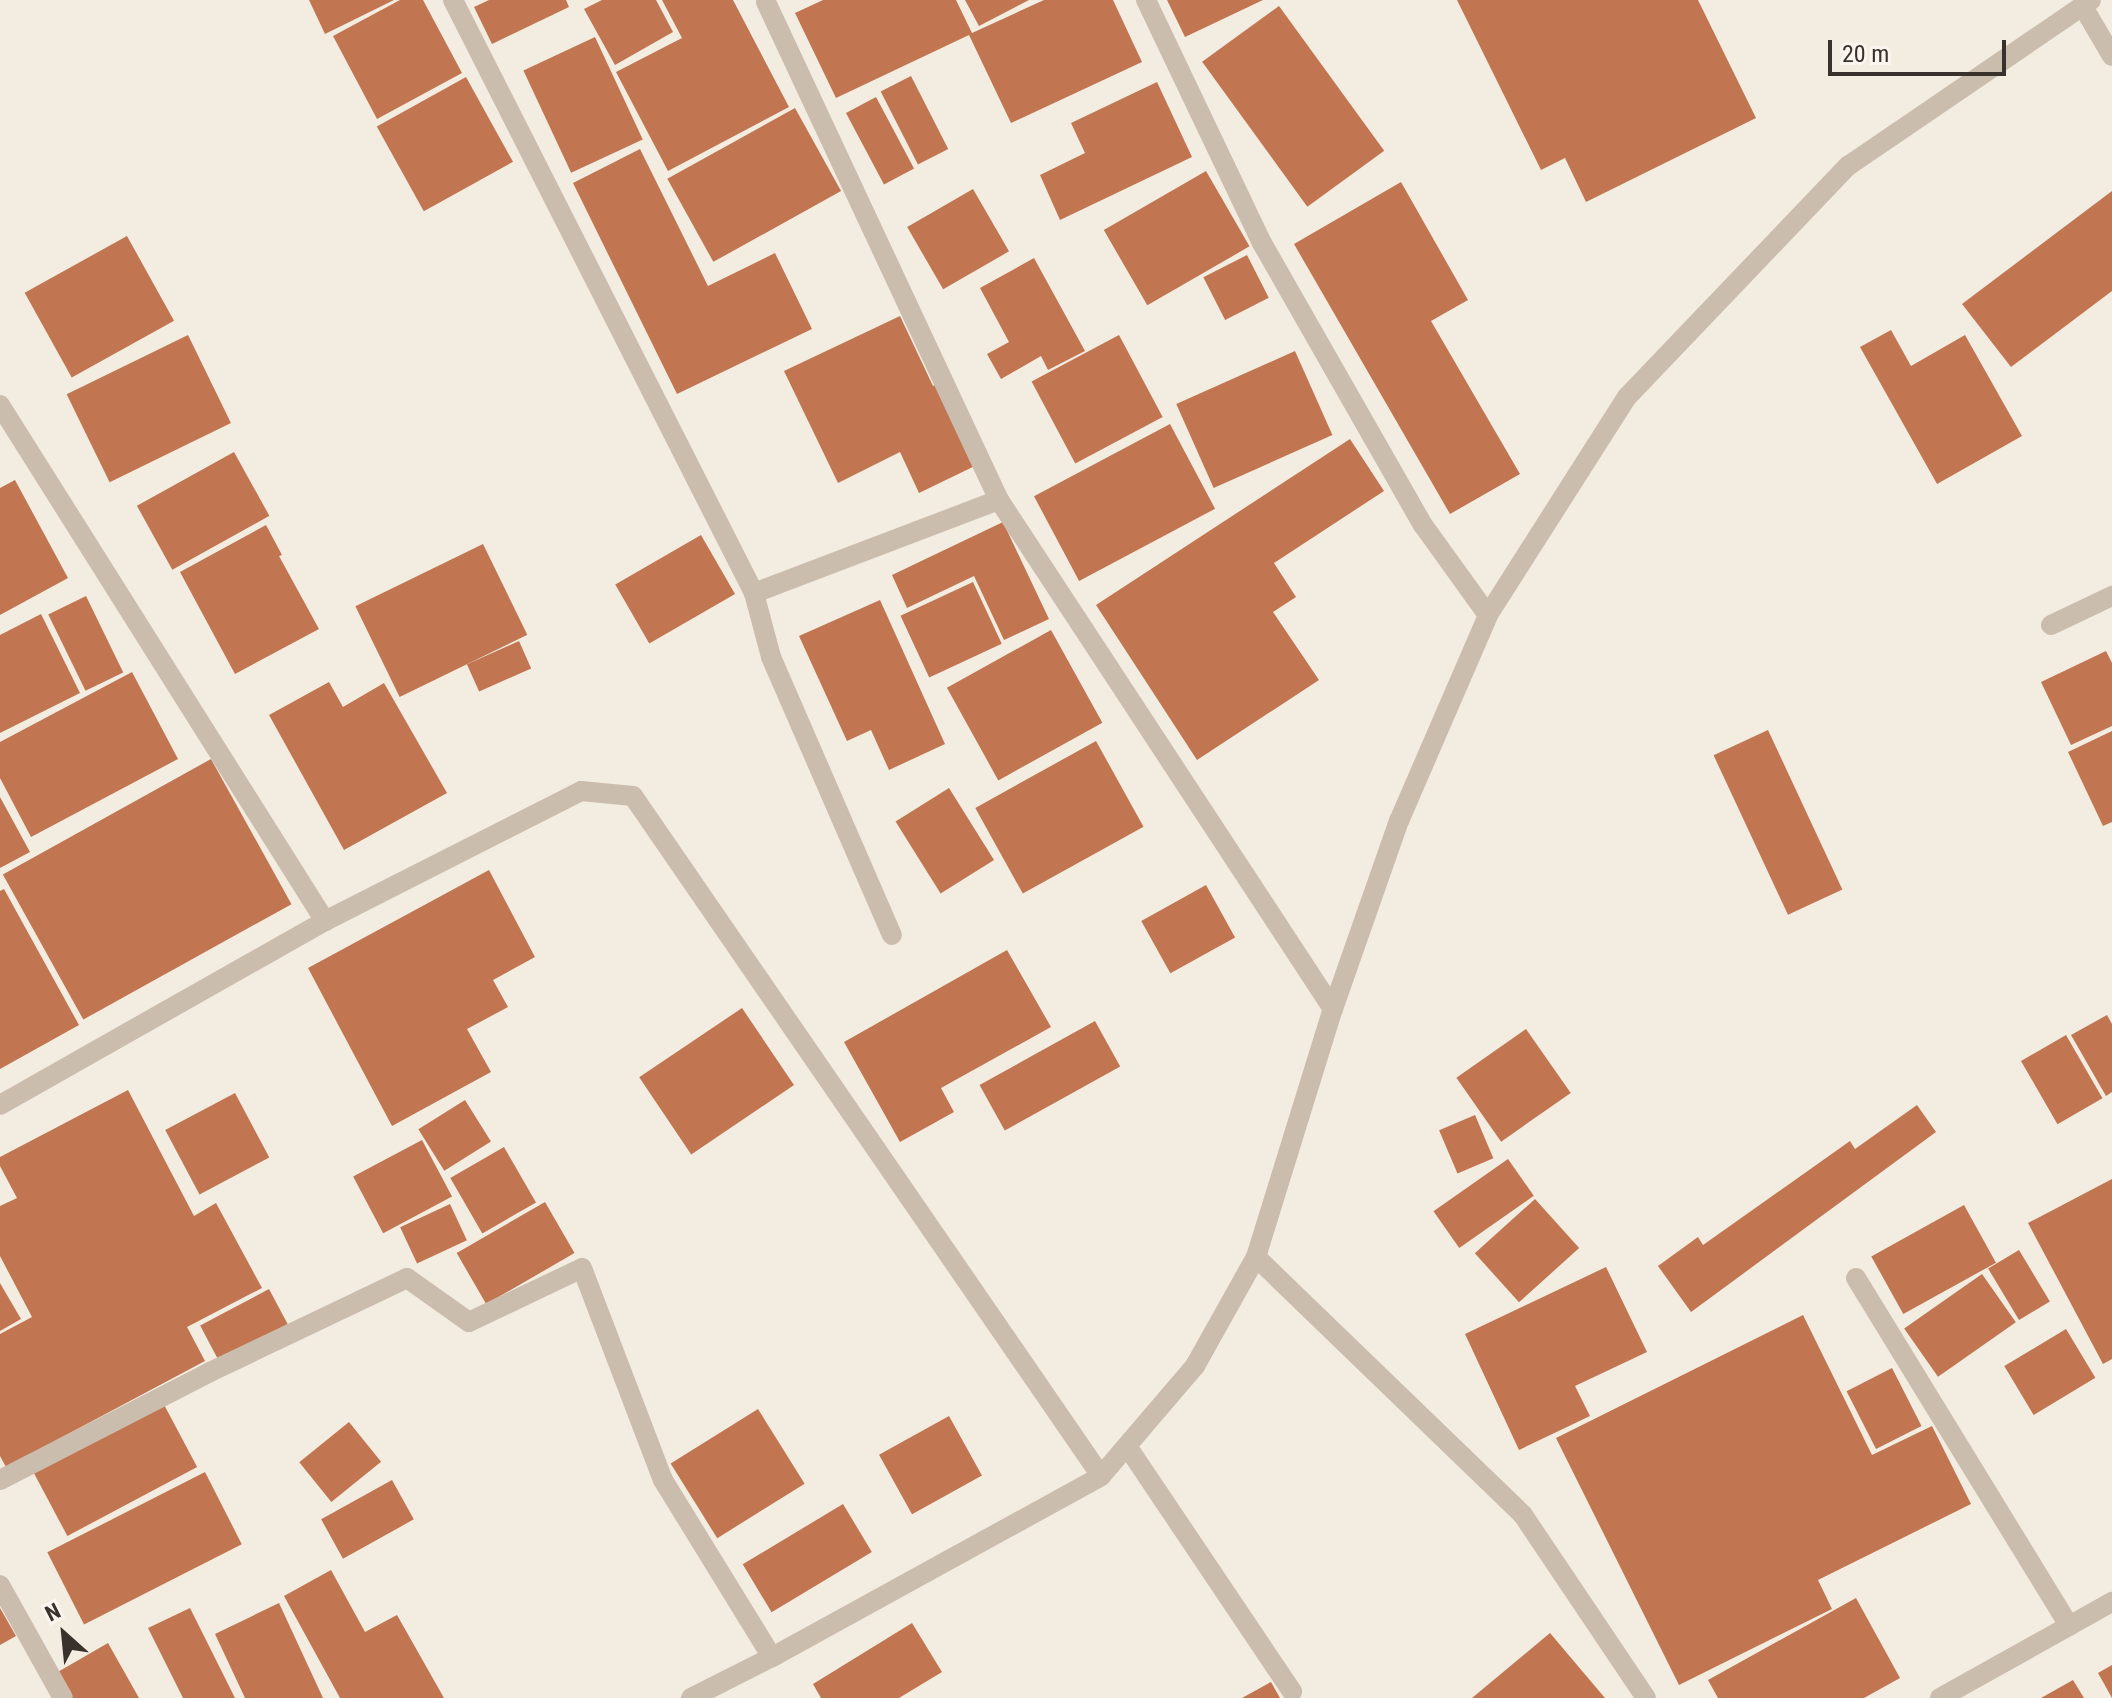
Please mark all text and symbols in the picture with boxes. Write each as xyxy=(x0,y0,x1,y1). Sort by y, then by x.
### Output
scale bar xyxy=(1832,24,2010,74)
text: 20 m xyxy=(1842,40,1889,68)
north arrow xyxy=(24,1594,104,1674)
text: N xyxy=(41,1598,65,1626)

